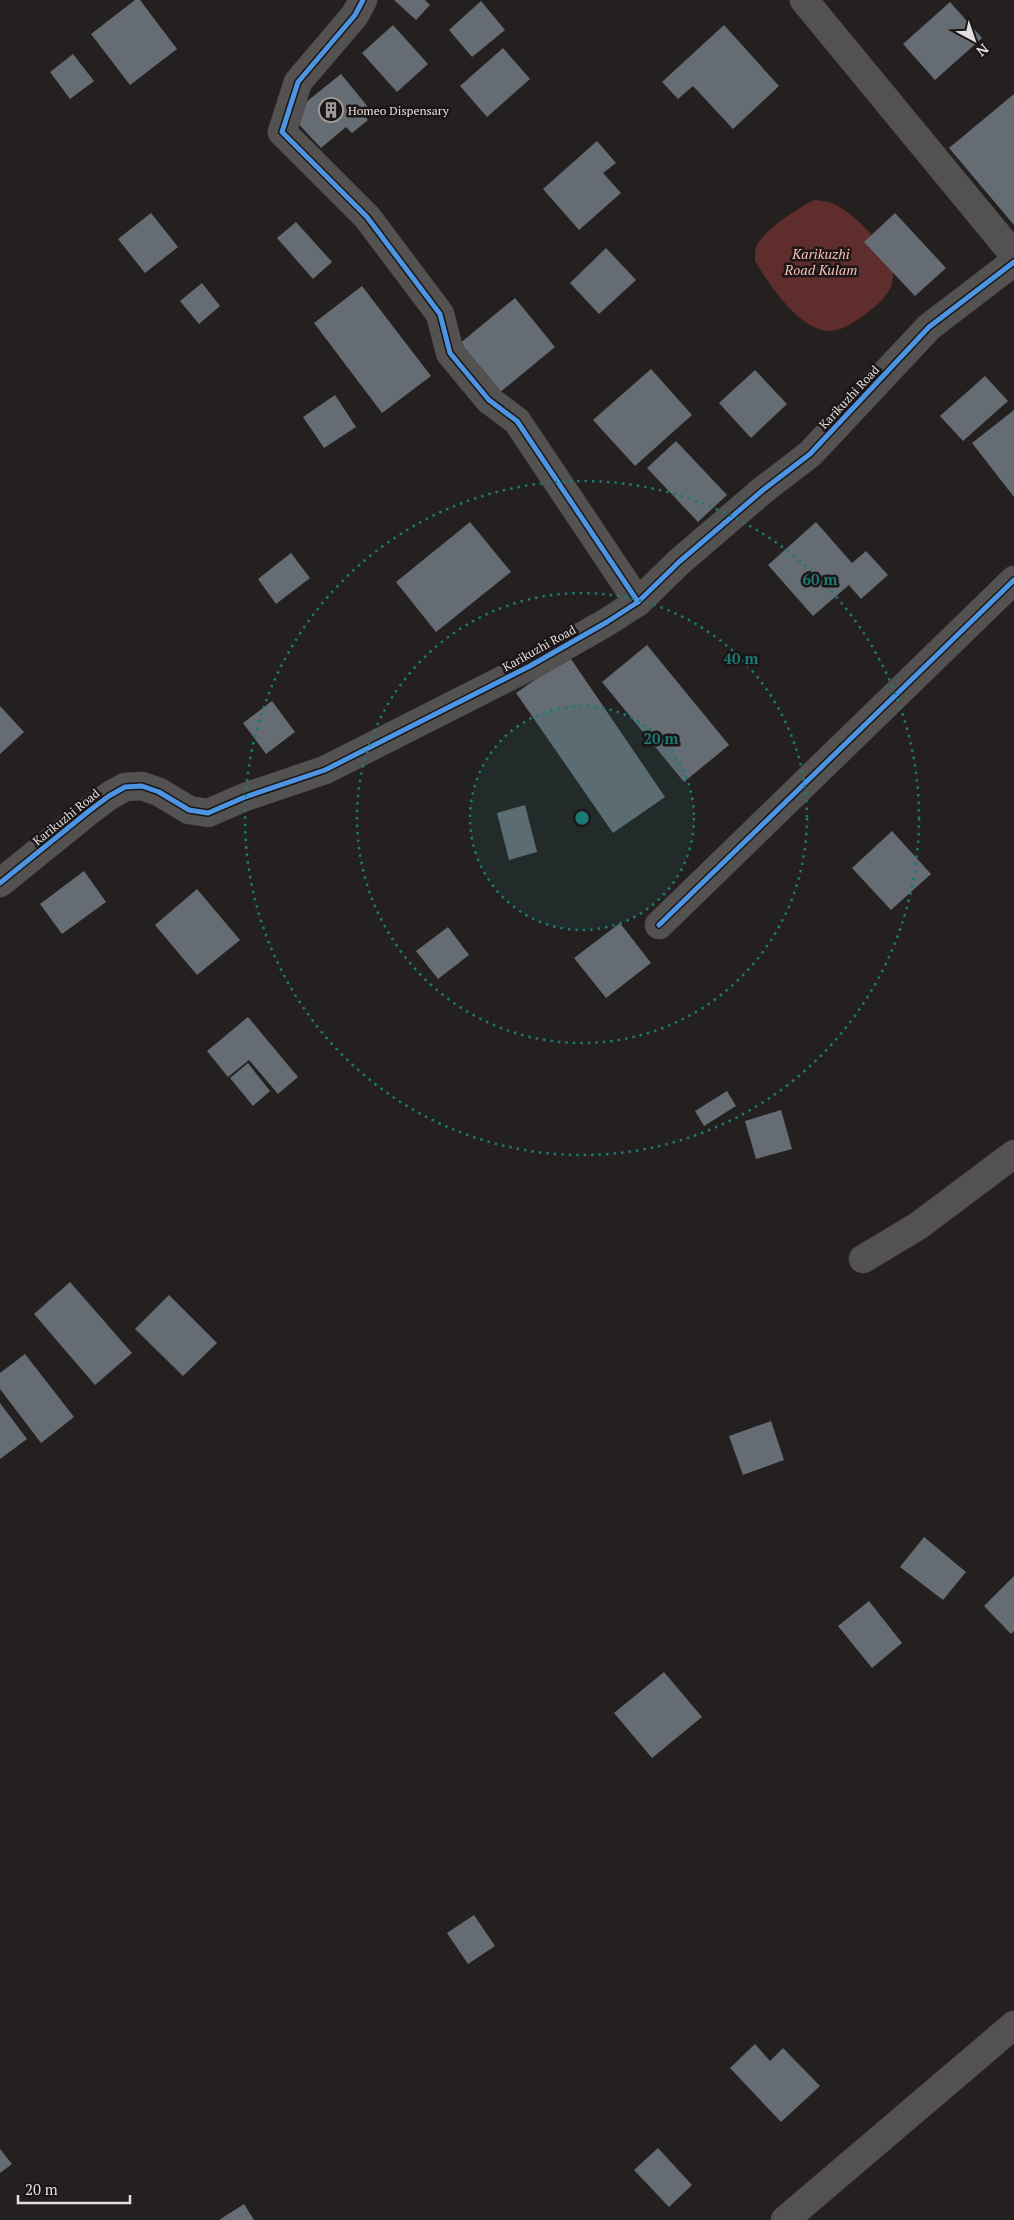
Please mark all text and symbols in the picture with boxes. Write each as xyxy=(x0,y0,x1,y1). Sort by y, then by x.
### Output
north arrow xyxy=(949,15,999,65)
text: N xyxy=(972,40,993,61)
building icon: Homeo Dispensary xyxy=(318,97,344,123)
place label: Homeo Dispensary xyxy=(348,103,450,118)
water label: Karikuzhi Road Kulam xyxy=(784,244,857,279)
street label: Karikuzhi Road xyxy=(816,362,882,432)
text: 60 m xyxy=(803,569,838,589)
street label: Karikuzhi Road xyxy=(500,622,578,674)
text: 40 m xyxy=(724,648,759,668)
text: 20 m xyxy=(644,728,679,748)
street label: Karikuzhi Road xyxy=(30,785,103,848)
centre of rings xyxy=(573,809,591,827)
scale bar xyxy=(18,2172,130,2204)
text: 20 m xyxy=(25,2179,58,2199)

